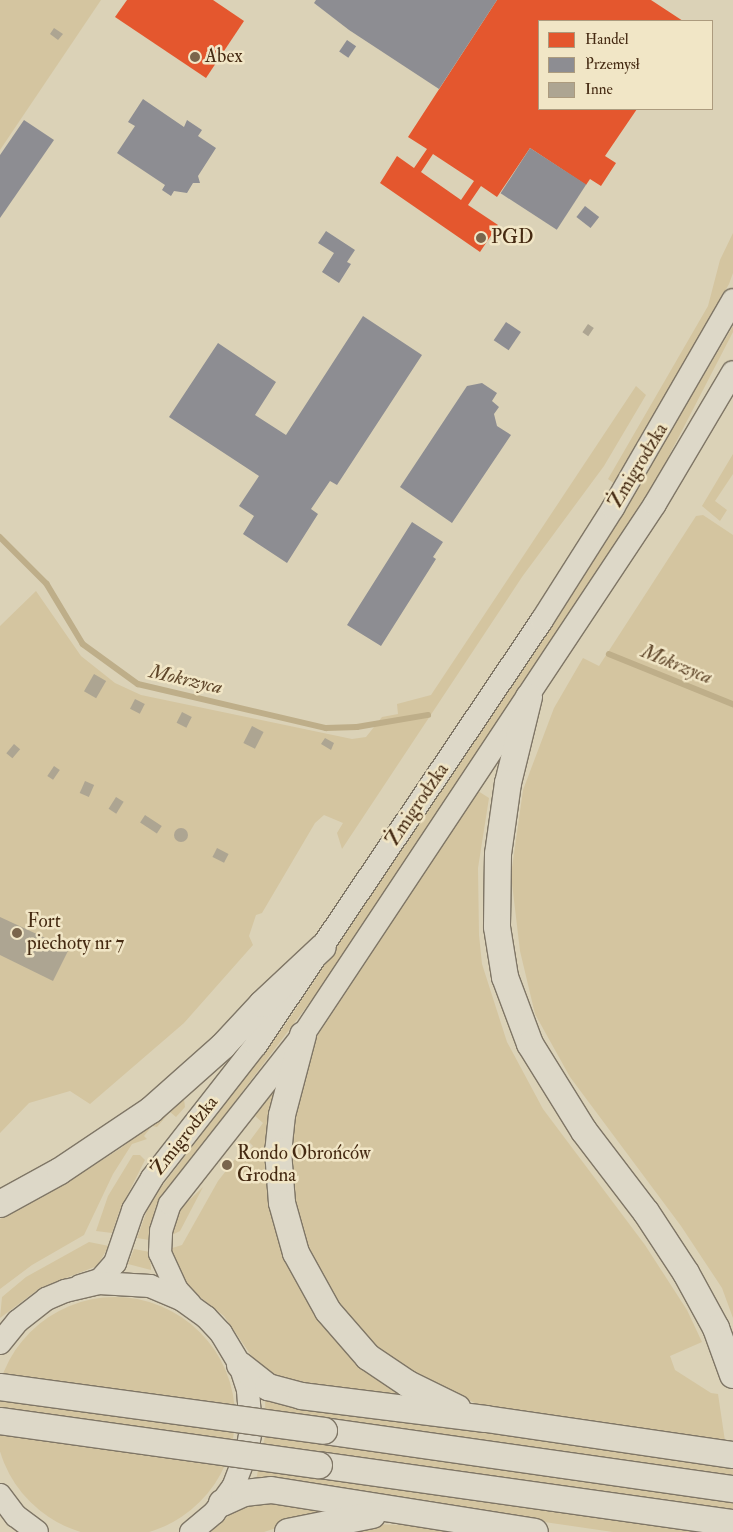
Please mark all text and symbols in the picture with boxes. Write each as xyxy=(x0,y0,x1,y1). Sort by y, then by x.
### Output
legend xyxy=(538,20,713,110)
text: Handel xyxy=(585,30,629,49)
place label: Abex xyxy=(205,46,243,68)
marker: Abex xyxy=(189,51,201,63)
text: Przemysł xyxy=(585,55,640,74)
text: Inne xyxy=(585,80,613,99)
place label: PGD xyxy=(491,227,534,249)
marker: PGD xyxy=(475,232,487,244)
street label: Żmigrodzka xyxy=(605,419,673,513)
water label: Mokrzyca xyxy=(638,639,716,689)
water label: Mokrzyca xyxy=(147,659,225,699)
street label: Żmigrodzka xyxy=(382,759,454,851)
place label: Fort piechoty nr 7 xyxy=(27,911,124,955)
marker: Fort piechoty nr 7 xyxy=(11,927,23,939)
street label: Żmigrodzka xyxy=(147,1092,223,1180)
place label: Rondo Obrońców Grodna xyxy=(237,1143,371,1187)
marker: Rondo Obrońców Grodna xyxy=(221,1159,233,1171)

